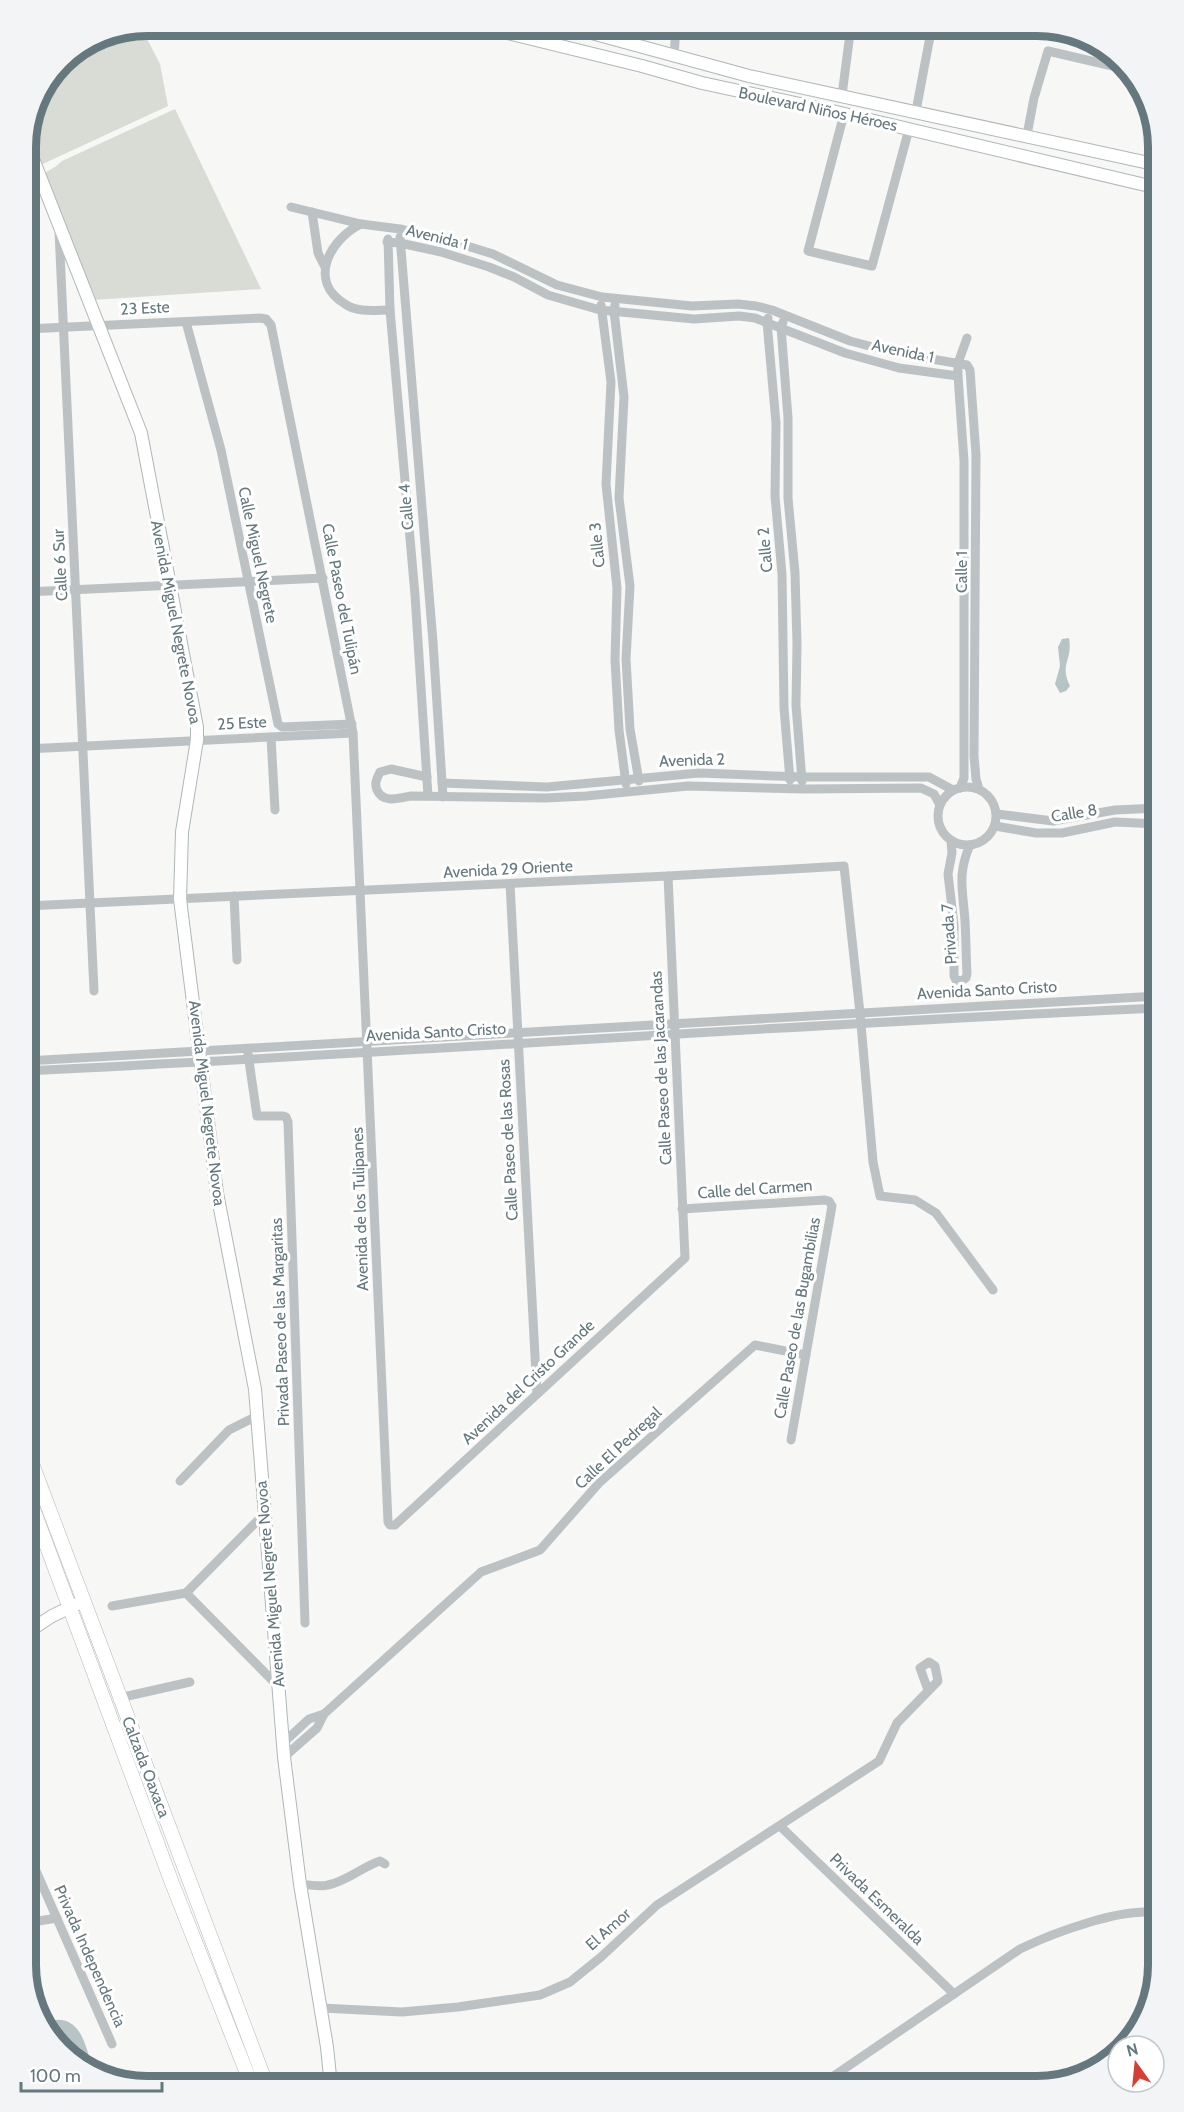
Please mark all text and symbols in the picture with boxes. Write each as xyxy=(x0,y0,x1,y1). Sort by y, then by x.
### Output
street label: Boulevard Niños Héroes xyxy=(737,83,899,135)
street label: Avenida 1 xyxy=(404,220,470,254)
street label: 23 Este xyxy=(120,297,170,319)
street label: Avenida 1 xyxy=(870,335,936,367)
street label: Calle 4 xyxy=(395,483,417,531)
street label: Calle Miguel Negrete xyxy=(234,485,282,625)
street label: Avenida Miguel Negrete Novoa xyxy=(147,519,205,726)
street label: Calle 3 xyxy=(585,521,609,569)
street label: Calle Paseo del Tulipán xyxy=(318,522,366,676)
street label: Calle 2 xyxy=(754,527,776,573)
street label: Calle 6 Sur xyxy=(49,528,71,602)
street label: Calle 1 xyxy=(952,551,971,593)
street label: 25 Este xyxy=(217,712,267,734)
street label: Avenida 2 xyxy=(659,749,725,771)
street label: Calle 8 xyxy=(1050,800,1098,826)
street label: Avenida 29 Oriente xyxy=(443,856,573,882)
street label: Privada 7 xyxy=(937,903,961,965)
street label: Calle Paseo de las Jacarandas xyxy=(646,970,676,1166)
street label: Avenida Santo Cristo xyxy=(916,977,1058,1003)
street label: Avenida Miguel Negrete Novoa xyxy=(185,999,229,1207)
street label: Avenida Santo Cristo xyxy=(365,1019,507,1045)
street label: Calle Paseo de las Rosas xyxy=(494,1058,522,1221)
street label: Avenida de los Tulipanes xyxy=(348,1126,372,1291)
street label: Calle del Carmen xyxy=(697,1176,813,1202)
street label: Calle Paseo de las Bugambilias xyxy=(770,1215,824,1420)
street label: Privada Paseo de las Margaritas xyxy=(267,1217,293,1427)
street label: Avenida del Cristo Grande xyxy=(458,1316,598,1448)
street label: Calle El Pedregal xyxy=(571,1403,665,1493)
street label: Avenida Miguel Negrete Novoa xyxy=(251,1480,288,1688)
street label: Calzada Oaxaca xyxy=(118,1714,174,1821)
street label: Privada Esmeralda xyxy=(826,1849,928,1949)
street label: Privada Independencia xyxy=(50,1882,130,2030)
street label: El Amor xyxy=(582,1903,635,1954)
north arrow xyxy=(1106,2034,1166,2094)
text: N xyxy=(1124,2039,1140,2061)
scale bar xyxy=(21,2055,162,2093)
text: 100 m xyxy=(30,2065,81,2087)

